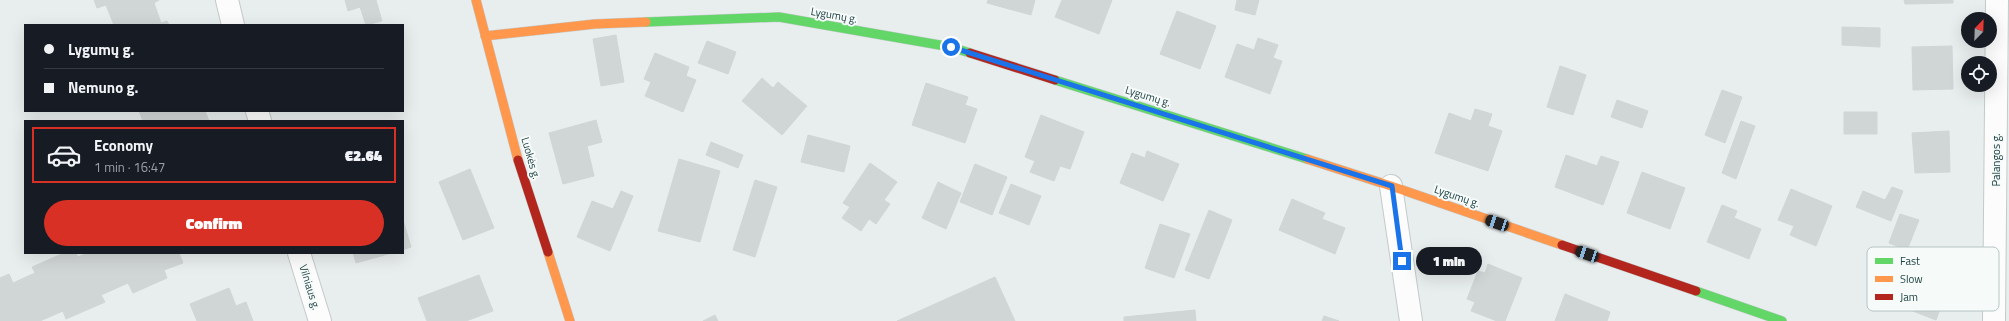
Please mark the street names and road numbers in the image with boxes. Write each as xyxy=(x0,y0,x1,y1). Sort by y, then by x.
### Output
street label: Lygumų g. xyxy=(809,3,859,27)
street label: Lygumų g. xyxy=(1123,81,1173,111)
street label: Palangos g. xyxy=(1988,134,2004,186)
street label: Luokės g. xyxy=(517,135,545,181)
street label: Lygumų g. xyxy=(1432,181,1482,211)
street label: Vilniaus g. xyxy=(296,262,324,312)

